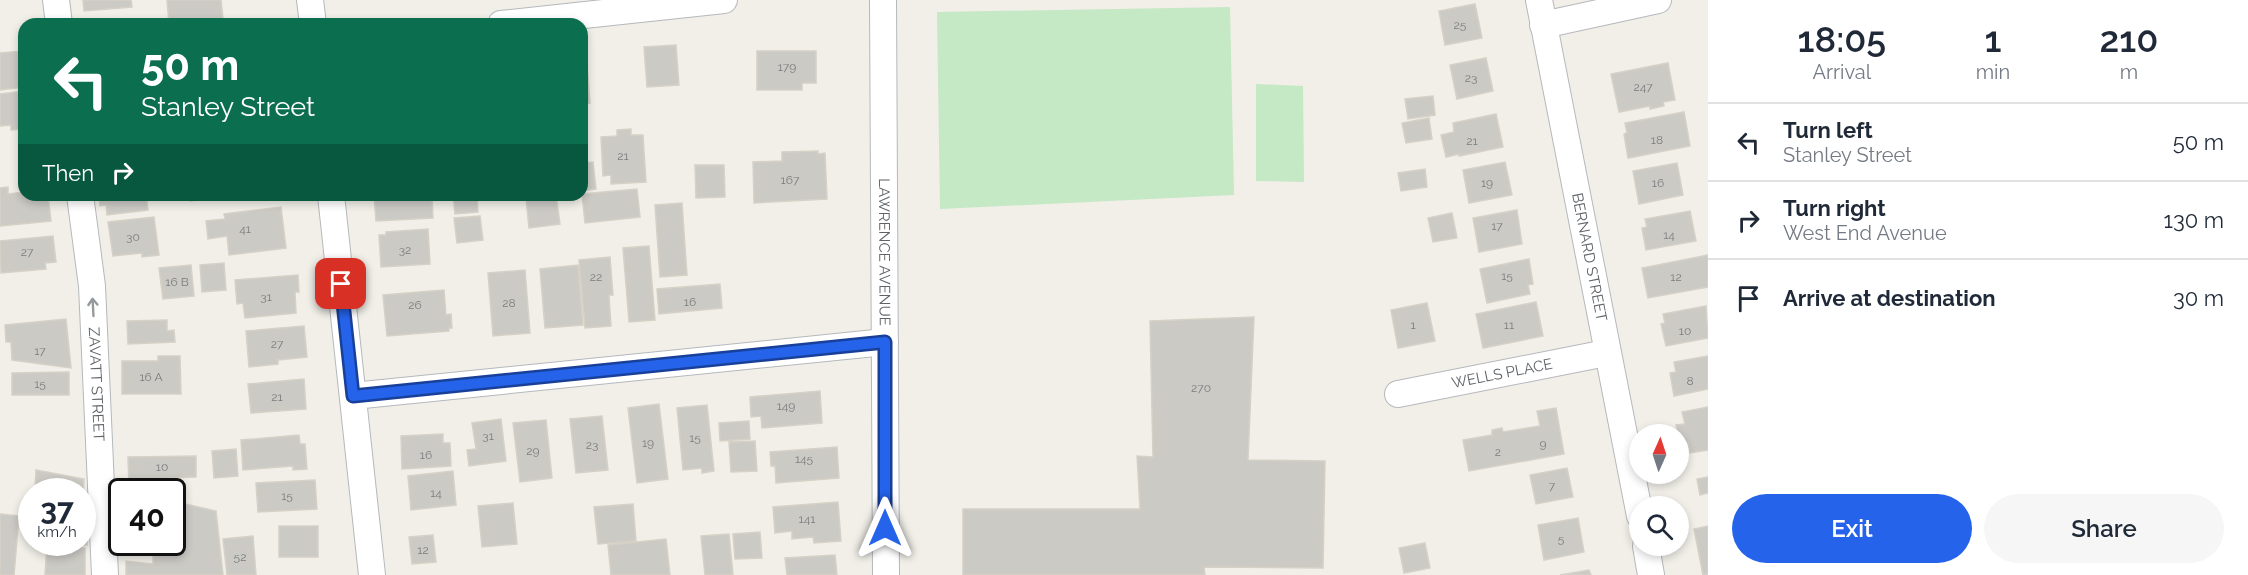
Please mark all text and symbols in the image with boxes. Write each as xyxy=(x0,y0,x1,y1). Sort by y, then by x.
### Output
house number: 25 xyxy=(1454,18,1467,32)
text: 18:05 xyxy=(1798,18,1886,60)
text: 1 xyxy=(1984,18,2001,60)
text: 210 xyxy=(2100,18,2158,60)
text: 50 m xyxy=(141,41,239,90)
icon: left xyxy=(42,42,120,120)
house number: 179 xyxy=(778,60,796,74)
text: Arrival xyxy=(1812,60,1871,84)
text: min xyxy=(1976,60,2010,84)
text: m xyxy=(2120,60,2138,84)
house number: 23 xyxy=(1465,71,1477,85)
house number: 247 xyxy=(1633,80,1653,94)
text: Stanley Street xyxy=(141,91,315,122)
text: Turn left xyxy=(1783,117,1873,143)
icon: left xyxy=(1732,126,1765,159)
text: 50 m xyxy=(2173,129,2224,155)
house number: 18 xyxy=(1651,133,1663,147)
house number: 21 xyxy=(1466,134,1478,148)
text: Stanley Street xyxy=(1783,143,1912,167)
house number: 21 xyxy=(617,149,629,163)
icon: right xyxy=(106,156,139,189)
text: Then xyxy=(42,160,94,186)
house number: 167 xyxy=(781,173,800,187)
house number: 19 xyxy=(1481,176,1493,190)
house number: 16 xyxy=(1652,176,1664,190)
street label: LAWRENCE AVENUE xyxy=(875,178,894,326)
street label: BERNARD STREET xyxy=(1568,191,1611,323)
text: Turn right xyxy=(1783,195,1886,221)
icon: right xyxy=(1732,204,1765,237)
text: 130 m xyxy=(2164,207,2224,233)
house number: 17 xyxy=(1491,219,1503,233)
text: West End Avenue xyxy=(1783,221,1947,245)
house number: 41 xyxy=(239,222,251,236)
house number: 14 xyxy=(1663,228,1675,242)
house number: 30 xyxy=(126,230,140,244)
house number: 32 xyxy=(399,243,411,257)
house number: 27 xyxy=(21,245,34,259)
pin xyxy=(315,258,366,309)
icon: arrive xyxy=(324,267,357,300)
house number: 15 xyxy=(1501,269,1513,283)
house number: 22 xyxy=(590,270,602,284)
house number: 12 xyxy=(1670,270,1682,284)
house number: 16 B xyxy=(165,275,189,289)
icon: arrive xyxy=(1732,282,1765,315)
text: Arrive at destination xyxy=(1783,285,1996,311)
text: 30 m xyxy=(2173,285,2224,311)
house number: 31 xyxy=(260,290,272,304)
house number: 16 xyxy=(684,295,696,309)
house number: 28 xyxy=(502,296,516,310)
one-way arrow xyxy=(87,297,98,317)
house number: 26 xyxy=(408,298,422,312)
house number: 1 xyxy=(1410,318,1416,332)
house number: 11 xyxy=(1504,318,1514,332)
house number: 10 xyxy=(1679,324,1691,338)
street label: ZAVATT STREET xyxy=(85,327,108,442)
house number: 27 xyxy=(271,337,284,351)
house number: 17 xyxy=(34,344,46,358)
street label: WELLS PLACE xyxy=(1450,355,1554,392)
house number: 16 A xyxy=(139,370,163,384)
house number: 8 xyxy=(1686,374,1694,388)
house number: 15 xyxy=(34,377,46,391)
house number: 270 xyxy=(1191,381,1211,395)
house number: 21 xyxy=(271,390,283,404)
house number: 149 xyxy=(777,399,795,413)
north arrow xyxy=(1629,424,1689,484)
map controls xyxy=(1629,424,1689,556)
house number: 31 xyxy=(482,429,494,443)
house number: 15 xyxy=(689,431,701,445)
house number: 19 xyxy=(642,436,654,450)
house number: 9 xyxy=(1539,437,1547,451)
house number: 23 xyxy=(586,438,598,452)
house number: 29 xyxy=(526,444,540,458)
house number: 2 xyxy=(1495,445,1501,459)
house number: 16 xyxy=(420,448,432,462)
house number: 145 xyxy=(795,452,814,466)
house number: 10 xyxy=(156,460,168,474)
speed limit sign: 40 xyxy=(108,478,186,556)
house number: 7 xyxy=(1549,479,1556,493)
house number: 14 xyxy=(430,486,442,500)
house number: 15 xyxy=(281,489,293,503)
text: 37 xyxy=(40,492,74,527)
button: Exit xyxy=(1732,494,1972,563)
button: Share xyxy=(1984,494,2224,563)
position arrow xyxy=(853,496,917,560)
button: search xyxy=(1629,496,1689,556)
house number: 141 xyxy=(799,512,815,526)
text: km/h xyxy=(37,523,77,541)
house number: 5 xyxy=(1558,532,1565,546)
house number: 12 xyxy=(417,543,429,557)
house number: 52 xyxy=(234,550,246,564)

